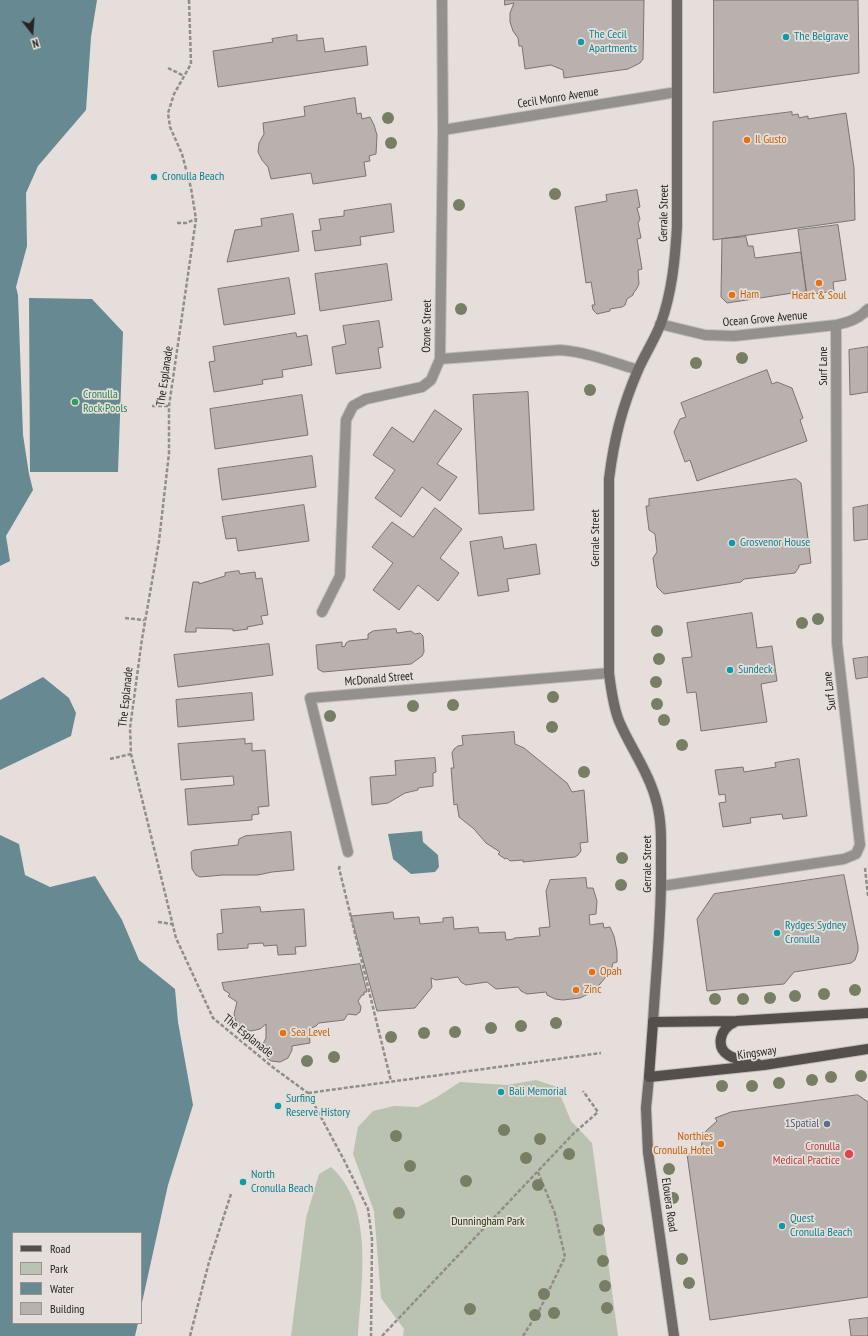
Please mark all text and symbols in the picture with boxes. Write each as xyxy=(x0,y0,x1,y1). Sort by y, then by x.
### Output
north arrow xyxy=(12,12,52,52)
place label: The Cecil Apartments xyxy=(589,28,637,56)
place label: The Belgrave xyxy=(794,30,848,44)
marker: The Belgrave xyxy=(781,32,791,42)
text: N xyxy=(31,36,40,51)
marker: The Cecil Apartments xyxy=(576,37,586,47)
street label: Cecil Monro Avenue xyxy=(517,84,599,112)
place label: Il Gusto xyxy=(755,133,787,147)
marker: Il Gusto xyxy=(742,135,752,145)
place label: Cronulla Beach xyxy=(162,170,224,184)
marker: Cronulla Beach xyxy=(149,172,159,182)
street label: Gerrale Street xyxy=(656,184,672,242)
marker: Heart & Soul xyxy=(814,278,824,288)
place label: Ham xyxy=(740,288,759,302)
place label: Heart & Soul xyxy=(792,289,846,303)
marker: Ham xyxy=(727,290,737,300)
street label: Ozone Street xyxy=(419,299,435,353)
street label: Ocean Grove Avenue xyxy=(722,308,808,330)
street label: The Esplanade xyxy=(154,345,176,407)
street label: Surf Lane xyxy=(817,346,831,386)
place label: Cronulla Rock Pools xyxy=(83,388,127,416)
marker: Cronulla Rock Pools xyxy=(70,397,80,407)
street label: Gerrale Street xyxy=(589,509,603,567)
place label: Grosvenor House xyxy=(740,536,810,550)
marker: Grosvenor House xyxy=(727,538,737,548)
place label: Sundeck xyxy=(738,663,773,677)
marker: Sundeck xyxy=(725,665,735,675)
street label: The Esplanade xyxy=(116,666,136,728)
street label: McDonald Street xyxy=(344,669,414,689)
street label: Surf Lane xyxy=(820,671,840,711)
street label: Gerrale Street xyxy=(641,835,655,893)
place label: Rydges Sydney Cronulla xyxy=(785,919,846,947)
marker: Rydges Sydney Cronulla xyxy=(772,928,782,938)
place label: Opah xyxy=(600,965,622,979)
marker: Opah xyxy=(587,967,597,977)
place label: Zinc xyxy=(584,983,601,997)
marker: Zinc xyxy=(571,985,581,995)
street label: The Esplanade xyxy=(220,1011,276,1061)
place label: Sea Level xyxy=(291,1026,330,1040)
marker: Sea Level xyxy=(278,1028,288,1038)
street label: Kingsway xyxy=(736,1043,778,1063)
place label: Bali Memorial xyxy=(509,1085,566,1099)
marker: Bali Memorial xyxy=(496,1087,506,1097)
place label: Surfing Reserve History xyxy=(286,1092,350,1120)
marker: Surfing Reserve History xyxy=(273,1101,283,1111)
place label: 1Spatial xyxy=(785,1117,819,1131)
marker: 1Spatial xyxy=(822,1119,832,1129)
place label: Northies Cronulla Hotel xyxy=(653,1130,713,1158)
marker: Northies Cronulla Hotel xyxy=(716,1139,726,1149)
place label: Cronulla Medical Practice xyxy=(773,1140,840,1168)
marker: Cronulla Medical Practice xyxy=(843,1148,855,1160)
place label: North Cronulla Beach xyxy=(251,1168,313,1196)
marker: North Cronulla Beach xyxy=(238,1177,248,1187)
street label: Elouera Road xyxy=(658,1177,680,1233)
place label: Quest Cronulla Beach xyxy=(790,1212,852,1240)
park label: Dunningham Park xyxy=(451,1215,525,1229)
marker: Quest Cronulla Beach xyxy=(777,1221,787,1231)
legend xyxy=(12,1232,142,1324)
text: Road xyxy=(50,1241,70,1256)
text: Park xyxy=(50,1261,68,1276)
text: Water xyxy=(50,1281,74,1296)
text: Building xyxy=(50,1301,85,1316)

